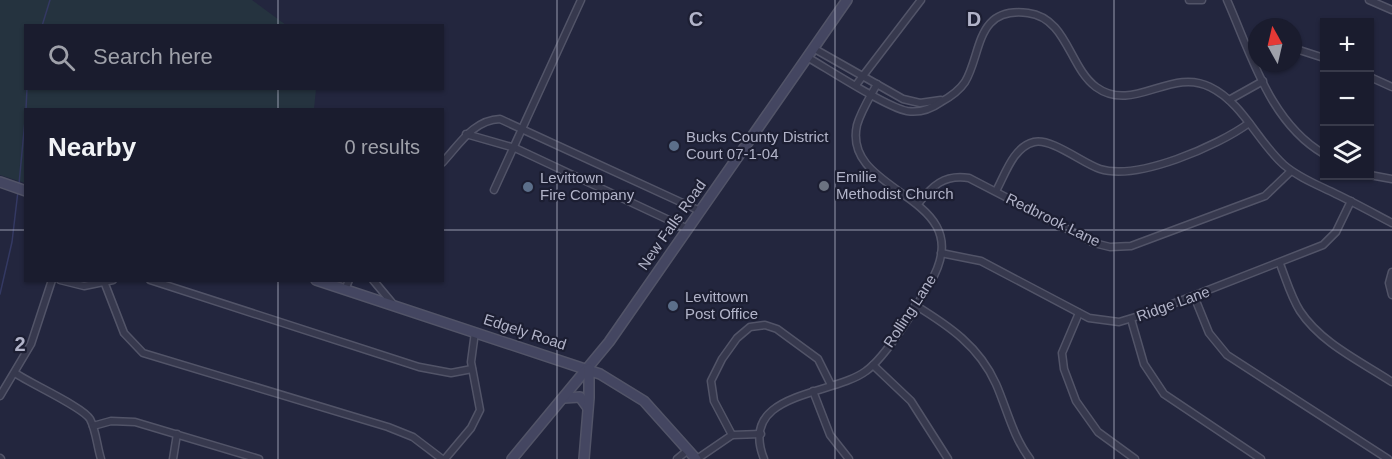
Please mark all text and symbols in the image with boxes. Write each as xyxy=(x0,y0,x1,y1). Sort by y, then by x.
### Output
text: C xyxy=(689,8,703,30)
text: D xyxy=(967,8,981,30)
north arrow xyxy=(1248,18,1302,72)
map controls xyxy=(1320,18,1374,180)
button: + xyxy=(1320,18,1374,72)
search box xyxy=(24,24,444,90)
icon: search xyxy=(45,41,78,74)
text: Search here xyxy=(93,44,213,69)
button: − xyxy=(1320,72,1374,126)
button: layers xyxy=(1320,126,1374,180)
place label: Bucks County District Court 07-1-04 xyxy=(686,128,829,162)
text: Nearby xyxy=(48,132,136,162)
text: 0 results xyxy=(344,136,420,158)
marker: Bucks County District Court 07-1-04 xyxy=(667,139,681,153)
place label: Emilie Methodist Church xyxy=(836,168,954,202)
place label: Levittown Fire Company xyxy=(540,169,635,203)
street label: New Falls Road xyxy=(634,176,709,273)
marker: Emilie Methodist Church xyxy=(817,179,831,193)
marker: Levittown Fire Company xyxy=(521,180,535,194)
street label: Redbrook Lane xyxy=(1003,189,1103,250)
street label: Rolling Lane xyxy=(880,271,939,350)
street label: Ridge Lane xyxy=(1134,282,1212,325)
place label: Levittown Post Office xyxy=(685,288,758,322)
marker: Levittown Post Office xyxy=(666,299,680,313)
street label: Edgely Road xyxy=(482,310,569,353)
text: 2 xyxy=(14,333,26,355)

